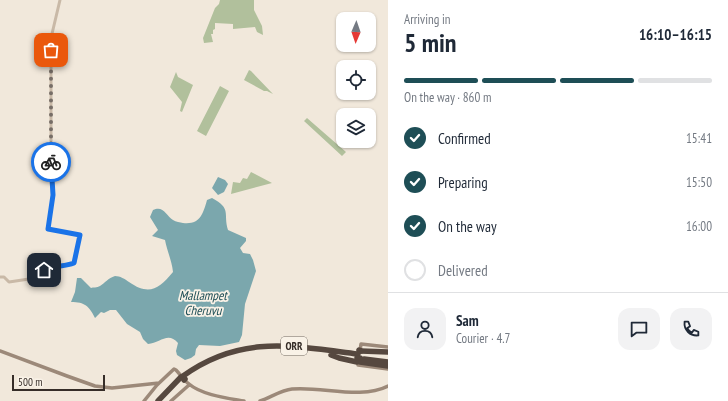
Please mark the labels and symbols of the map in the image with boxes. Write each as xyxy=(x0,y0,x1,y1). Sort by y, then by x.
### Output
north arrow xyxy=(336,12,376,52)
pin xyxy=(34,33,68,67)
courier xyxy=(31,142,71,182)
pin xyxy=(27,253,61,287)
water label: Mallampet Cheruvu xyxy=(179,287,228,319)
road number: ORR xyxy=(281,337,307,355)
scale bar xyxy=(12,373,105,392)

